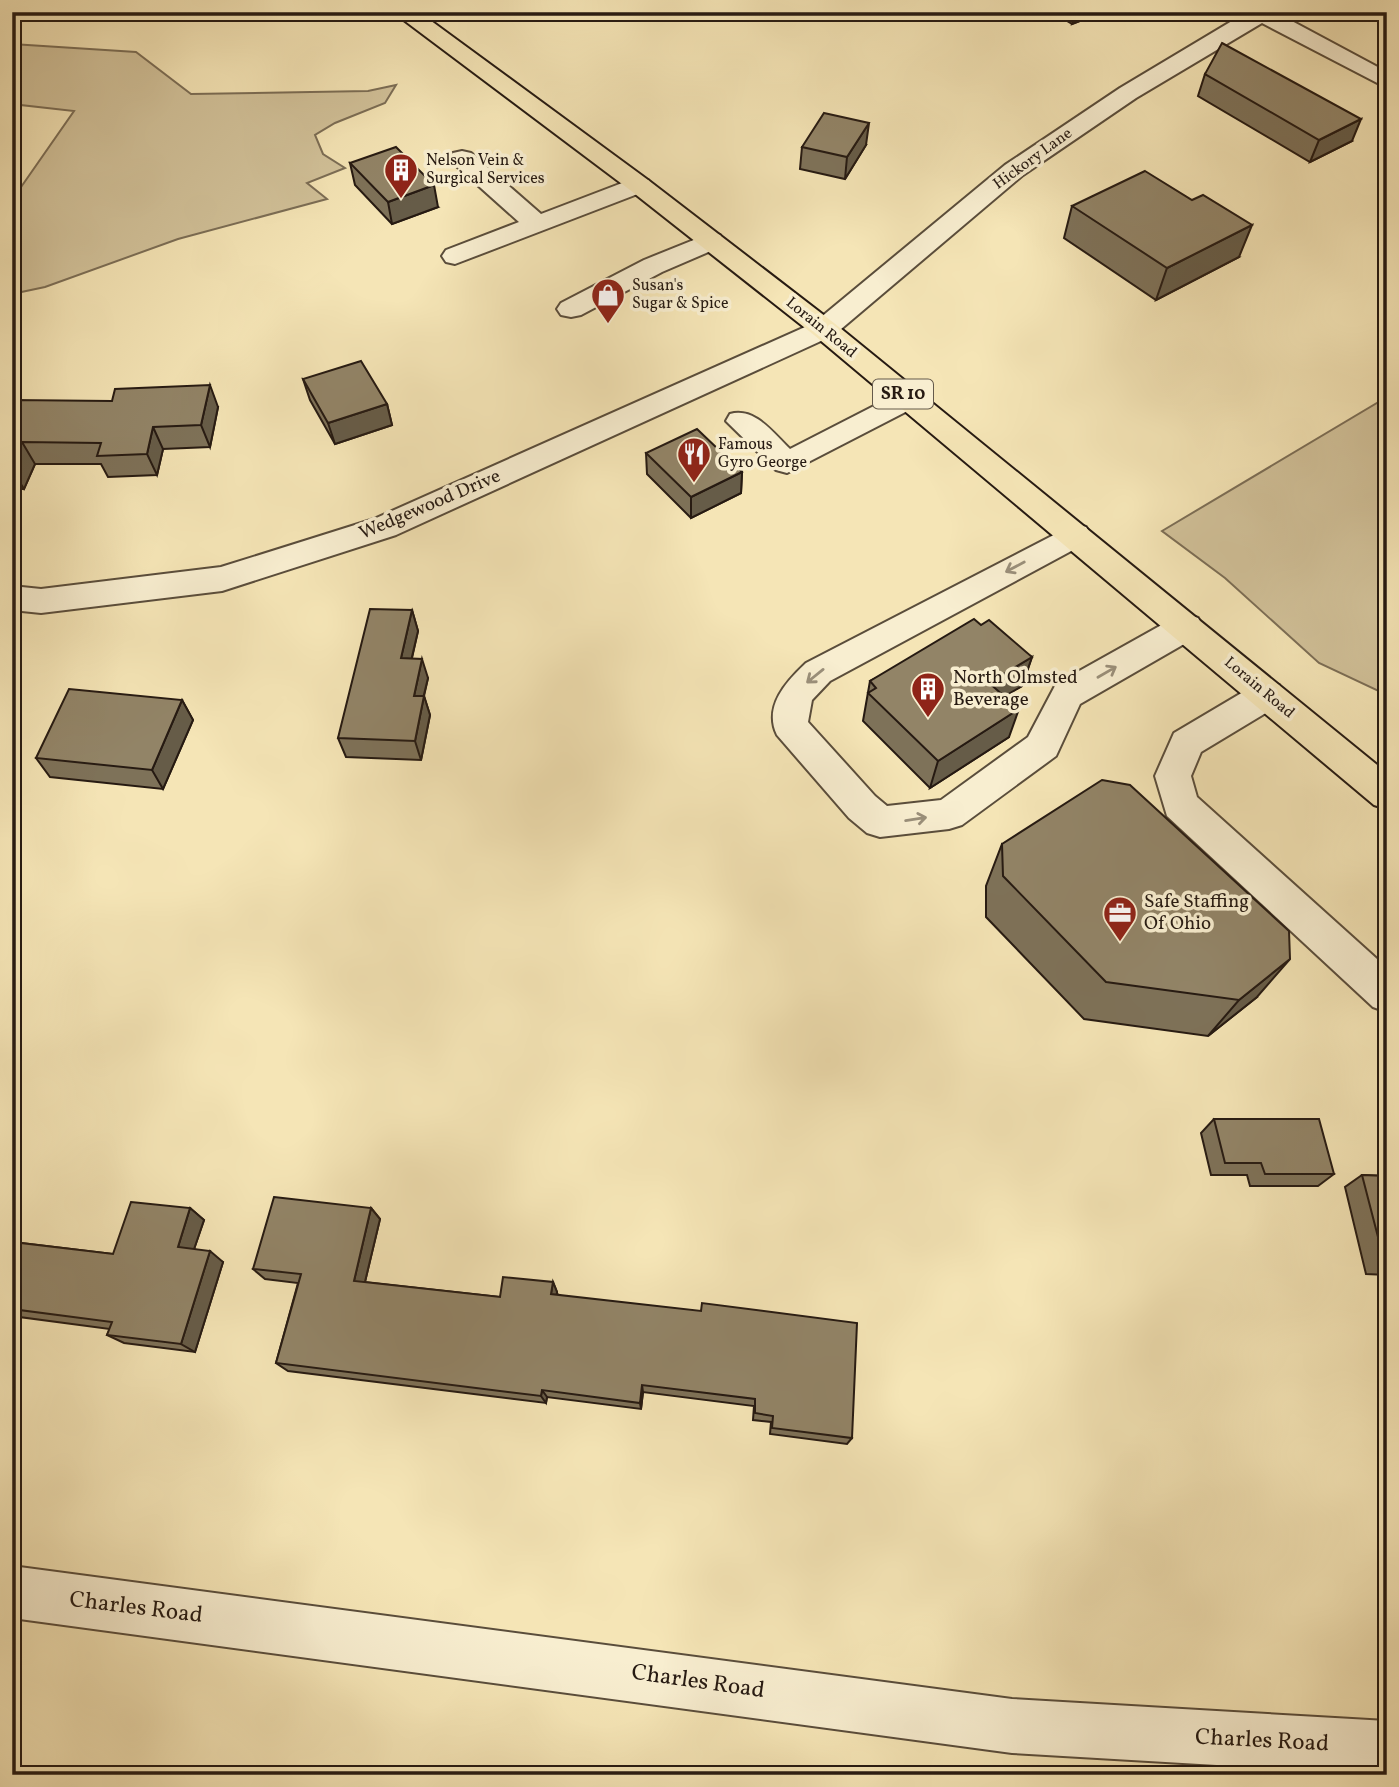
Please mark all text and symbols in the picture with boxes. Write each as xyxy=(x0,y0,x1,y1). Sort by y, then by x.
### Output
street label: Hickory Lane xyxy=(989,123,1077,195)
place label: Nelson Vein & Surgical Services xyxy=(426,150,545,190)
building icon: Nelson Vein & Surgical Services xyxy=(382,151,420,200)
place label: Susan's Sugar & Spice xyxy=(632,275,729,315)
shop icon: Susan's Sugar & Spice xyxy=(589,276,627,325)
street label: Lorain Road xyxy=(781,292,861,364)
road number: SR 10 xyxy=(873,380,933,408)
place label: Famous Gyro George xyxy=(718,434,807,474)
restaurant icon: Famous Gyro George xyxy=(675,435,713,484)
street label: Wedgewood Drive xyxy=(355,463,505,547)
one-way arrow xyxy=(1005,561,1026,574)
street label: Lorain Road xyxy=(1219,652,1299,724)
place label: North Olmsted Beverage xyxy=(953,665,1078,713)
one-way arrow xyxy=(1097,665,1117,679)
one-way arrow xyxy=(807,668,825,684)
building icon: North Olmsted Beverage xyxy=(909,670,947,719)
one-way arrow xyxy=(904,812,926,825)
place label: Safe Staffing Of Ohio xyxy=(1144,889,1249,937)
office icon: Safe Staffing Of Ohio xyxy=(1101,894,1139,943)
street label: Charles Road xyxy=(68,1584,204,1632)
street label: Charles Road xyxy=(629,1657,767,1707)
street label: Charles Road xyxy=(1194,1722,1330,1760)

